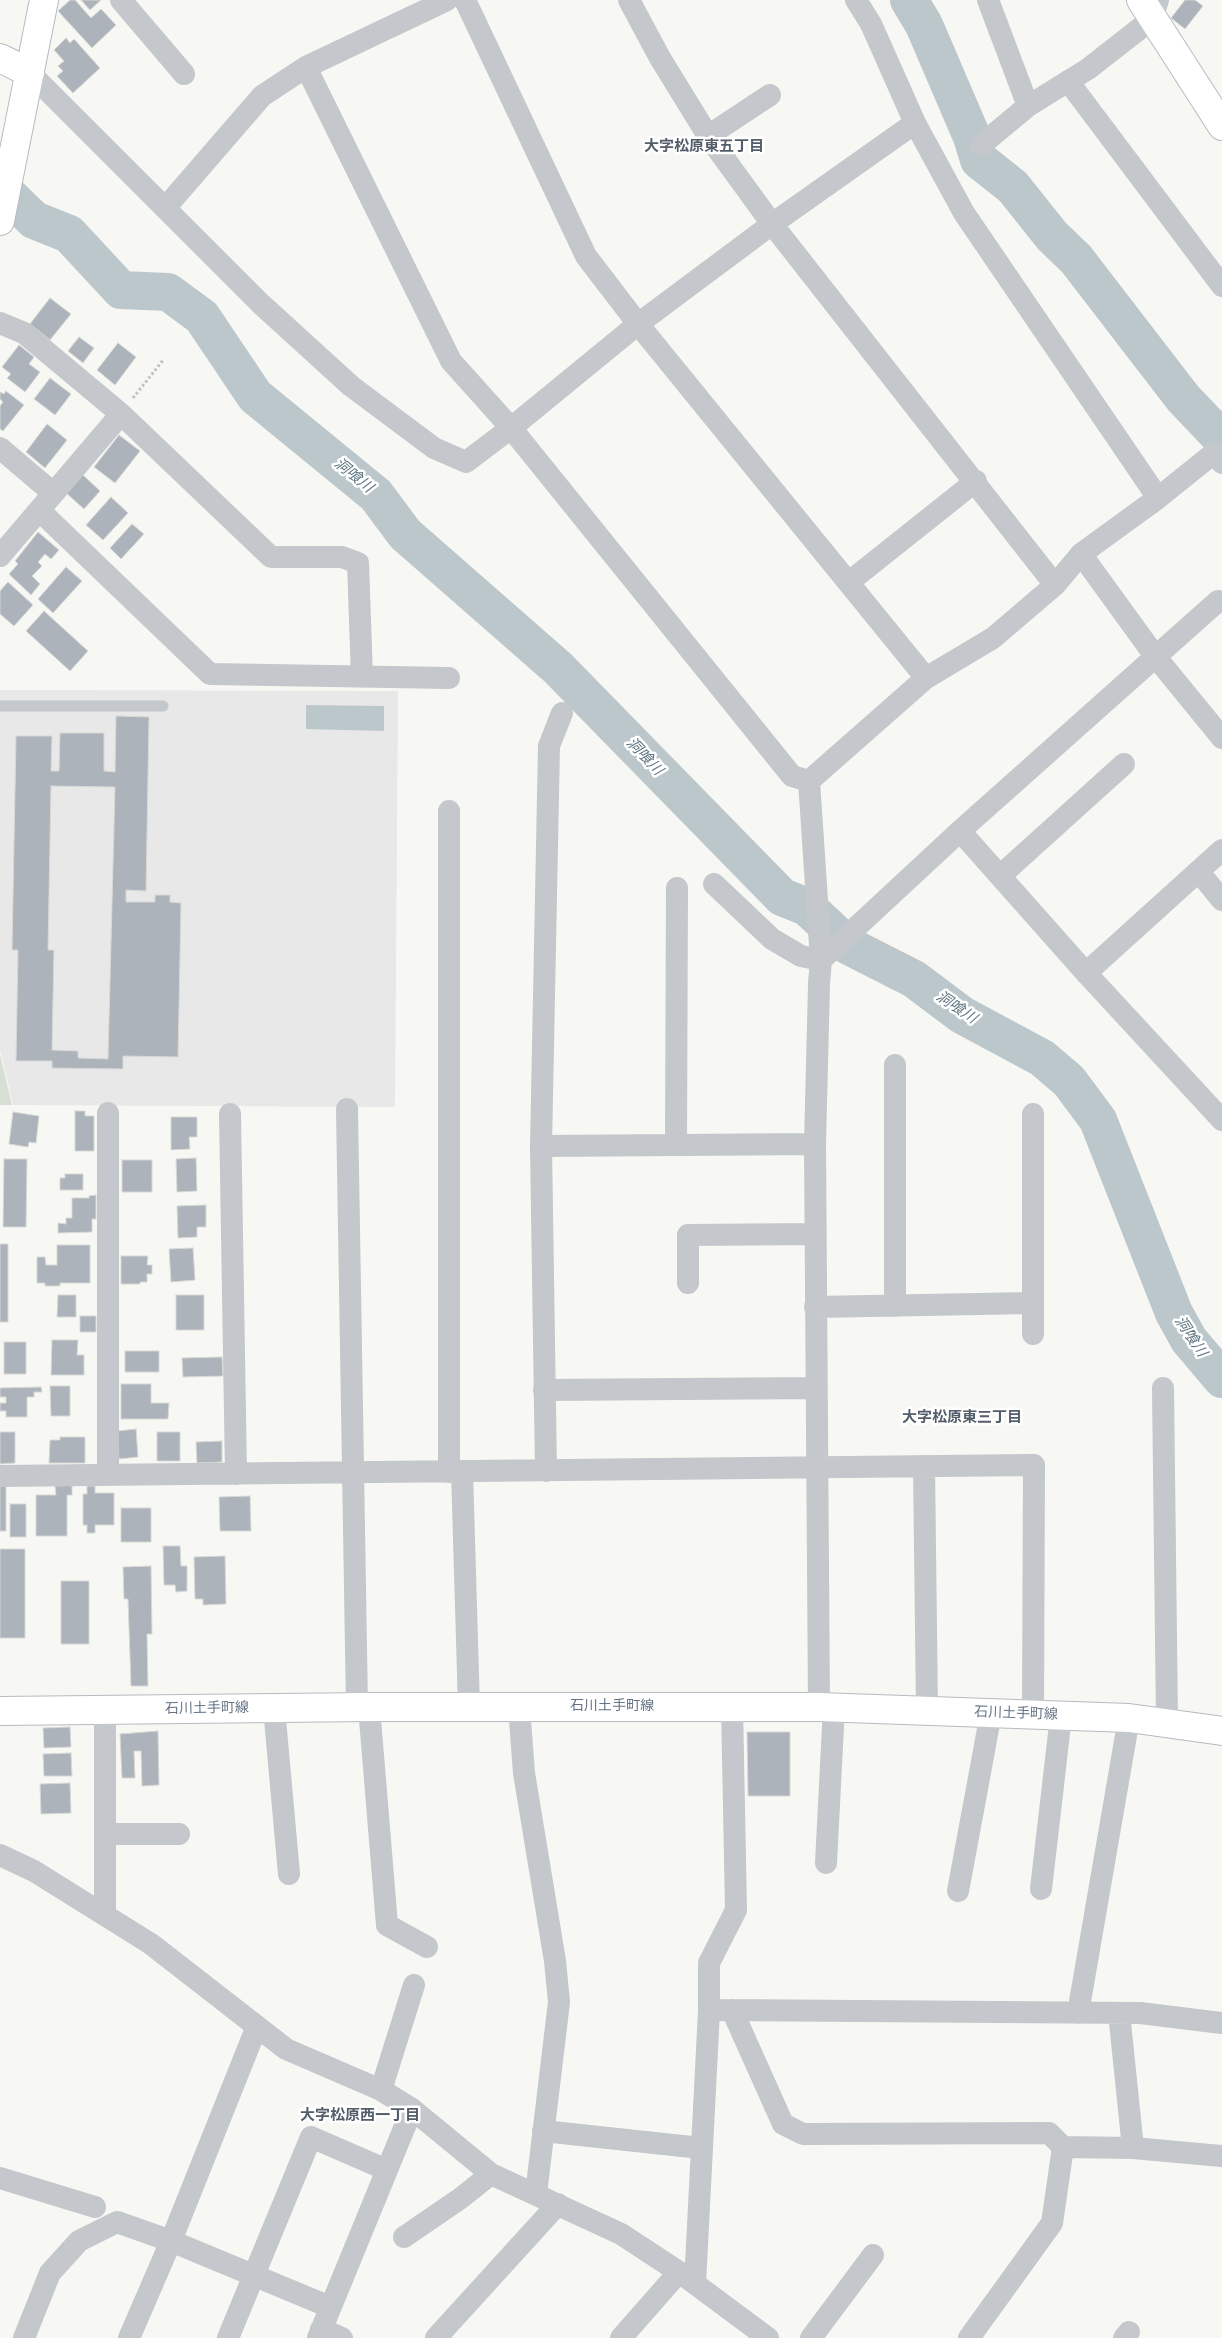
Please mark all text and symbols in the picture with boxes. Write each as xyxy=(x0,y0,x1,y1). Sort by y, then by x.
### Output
district label: 大字松原東五丁目 xyxy=(644,138,764,156)
water label: 洞喰川 xyxy=(330,455,376,497)
water label: 洞喰川 xyxy=(622,735,666,779)
water label: 洞喰川 xyxy=(932,988,980,1028)
water label: 洞喰川 xyxy=(1170,1313,1210,1361)
district label: 大字松原東三丁目 xyxy=(902,1409,1022,1427)
street label: 石川土手町線 xyxy=(570,1699,654,1715)
street label: 石川土手町線 xyxy=(165,1700,249,1718)
street label: 石川土手町線 xyxy=(974,1704,1058,1724)
district label: 大字松原西一丁目 xyxy=(300,2107,420,2125)

